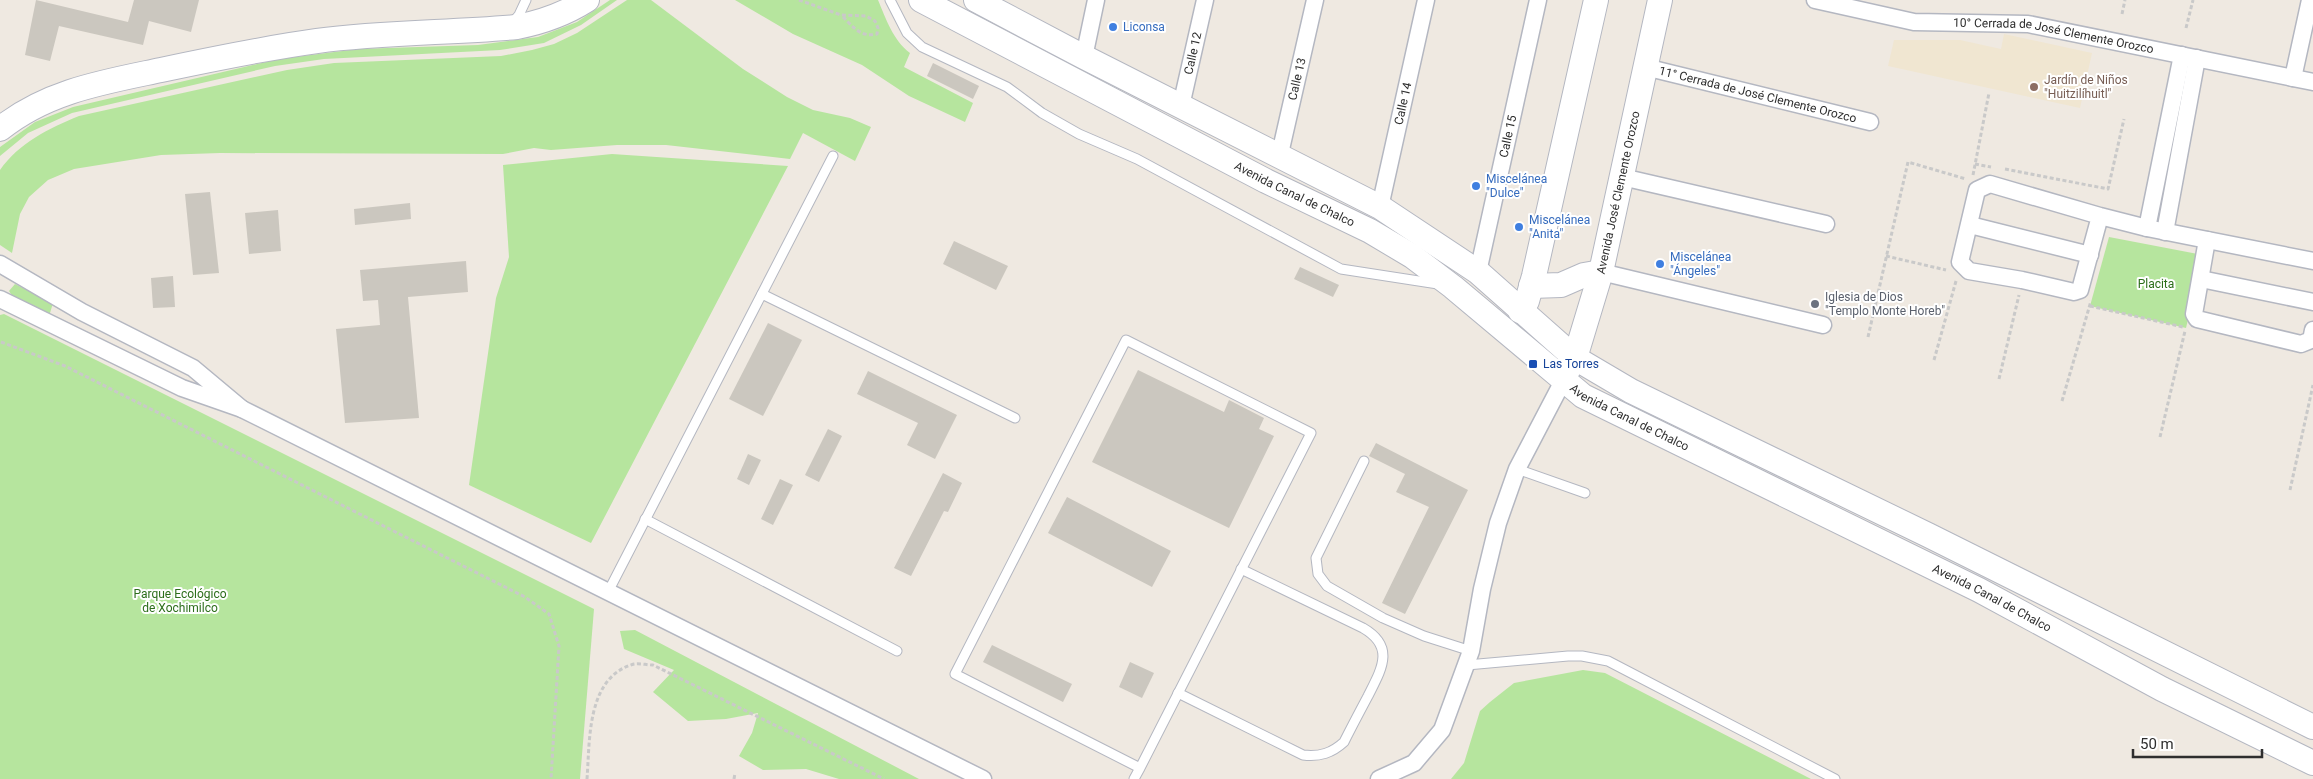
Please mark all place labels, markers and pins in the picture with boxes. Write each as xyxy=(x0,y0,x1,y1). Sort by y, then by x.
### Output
place label: Liconsa xyxy=(1123,20,1165,34)
marker: Liconsa xyxy=(1107,21,1119,33)
place label: Jardín de Niños "Huitzilíhuitl" xyxy=(2044,73,2128,101)
marker: Jardín de Niños "Huitzilíhuitl" xyxy=(2028,81,2040,93)
place label: Miscelánea "Dulce" xyxy=(1486,172,1547,200)
marker: Miscelánea "Dulce" xyxy=(1470,180,1482,192)
place label: Miscelánea "Anita" xyxy=(1529,213,1590,241)
marker: Miscelánea "Anita" xyxy=(1513,221,1525,233)
place label: Miscelánea "Ángeles" xyxy=(1670,250,1731,278)
marker: Miscelánea "Ángeles" xyxy=(1654,258,1666,270)
place label: Iglesia de Dios "Templo Monte Horeb" xyxy=(1825,290,1945,318)
marker: Iglesia de Dios "Templo Monte Horeb" xyxy=(1809,298,1821,310)
place label: Las Torres xyxy=(1543,357,1599,371)
marker: Las Torres xyxy=(1527,358,1539,370)

